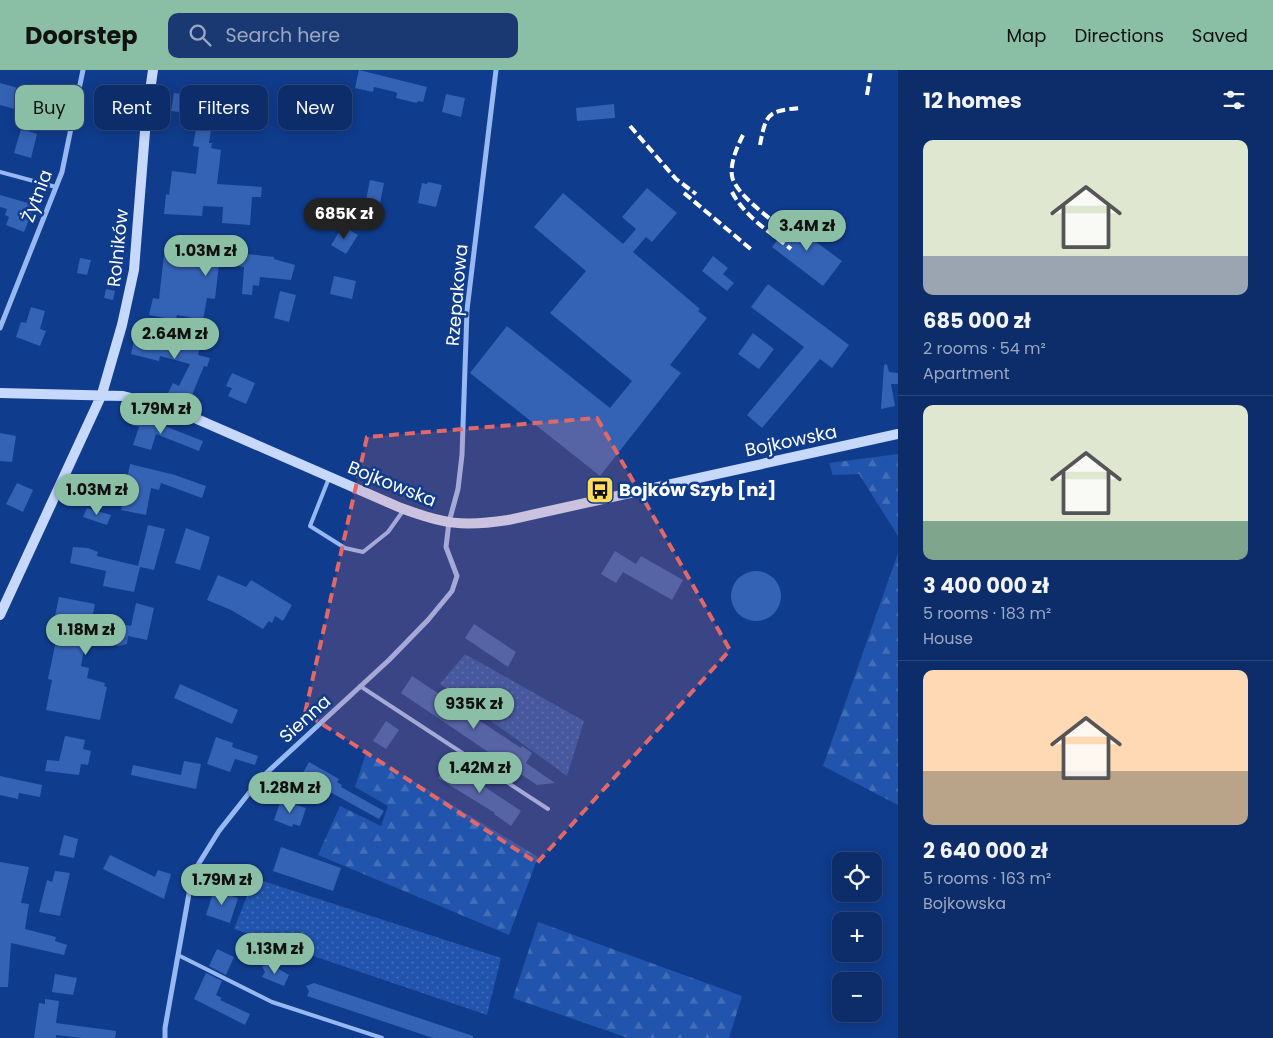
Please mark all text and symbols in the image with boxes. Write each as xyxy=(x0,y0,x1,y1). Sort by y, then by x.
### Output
search box xyxy=(168,13,518,58)
text: Doorstep xyxy=(25,19,138,52)
icon: search xyxy=(186,21,214,49)
text: Search here xyxy=(226,22,340,49)
text: Map xyxy=(1007,23,1046,48)
text: Directions xyxy=(1074,23,1164,48)
text: Saved xyxy=(1192,23,1248,48)
chip: Buy xyxy=(15,85,84,130)
chip: Rent xyxy=(94,85,170,130)
chip: Filters xyxy=(180,85,268,130)
chip: New xyxy=(278,85,352,130)
text: 12 homes xyxy=(923,86,1022,115)
icon: filters xyxy=(1220,86,1248,114)
street label: Żytnia xyxy=(15,166,58,226)
icon: home xyxy=(1041,172,1131,262)
pin: 685K zł xyxy=(298,198,390,240)
text: 685K zł xyxy=(315,202,373,225)
street label: Rolników xyxy=(101,207,134,288)
pin: 3.4M zł xyxy=(761,210,853,252)
text: 3.4M zł xyxy=(779,214,835,237)
pin: 1.03M zł xyxy=(154,234,258,277)
text: 1.03M zł xyxy=(175,239,237,262)
street label: Rzepakowa xyxy=(440,243,473,347)
text: 685 000 zł xyxy=(923,306,1031,335)
pin: 2.64M zł xyxy=(123,318,227,360)
text: 2.64M zł xyxy=(142,322,208,345)
text: 2 rooms · 54 m² xyxy=(923,337,1046,360)
text: Apartment xyxy=(923,362,1010,385)
pin: 1.79M zł xyxy=(109,392,213,435)
text: 1.79M zł xyxy=(131,397,191,420)
street label: Bojkowska xyxy=(743,419,839,462)
icon: home xyxy=(1041,438,1131,528)
street label: Bojkowska xyxy=(344,454,440,513)
pin: 1.03M zł xyxy=(45,474,149,516)
bus stop icon: Bojków Szyb [nż] xyxy=(585,475,615,505)
place label: Bojków Szyb [nż] xyxy=(619,477,776,502)
text: 1.03M zł xyxy=(66,478,128,501)
text: 3 400 000 zł xyxy=(923,571,1049,600)
text: 5 rooms · 183 m² xyxy=(923,602,1051,625)
pin: 1.18M zł xyxy=(34,614,138,656)
text: 1.18M zł xyxy=(57,618,115,641)
text: House xyxy=(923,627,973,650)
pin: 935K zł xyxy=(428,688,520,730)
street label: Sienna xyxy=(273,689,336,748)
text: 935K zł xyxy=(445,692,503,715)
icon: home xyxy=(1041,703,1131,793)
pin: 1.42M zł xyxy=(428,752,532,794)
text: 1.42M zł xyxy=(449,756,511,779)
pin: 1.28M zł xyxy=(238,772,342,814)
text: 1.28M zł xyxy=(259,776,321,799)
text: 2 640 000 zł xyxy=(923,836,1048,865)
map controls xyxy=(832,852,882,1022)
button: locate xyxy=(832,852,882,902)
pin: 1.79M zł xyxy=(170,864,274,906)
text: 5 rooms · 163 m² xyxy=(923,867,1051,890)
text: 1.79M zł xyxy=(192,868,252,891)
text: Bojkowska xyxy=(923,892,1006,915)
button: + xyxy=(832,912,882,962)
pin: 1.13M zł xyxy=(223,932,327,975)
text: 1.13M zł xyxy=(246,937,304,960)
button: − xyxy=(832,972,882,1022)

